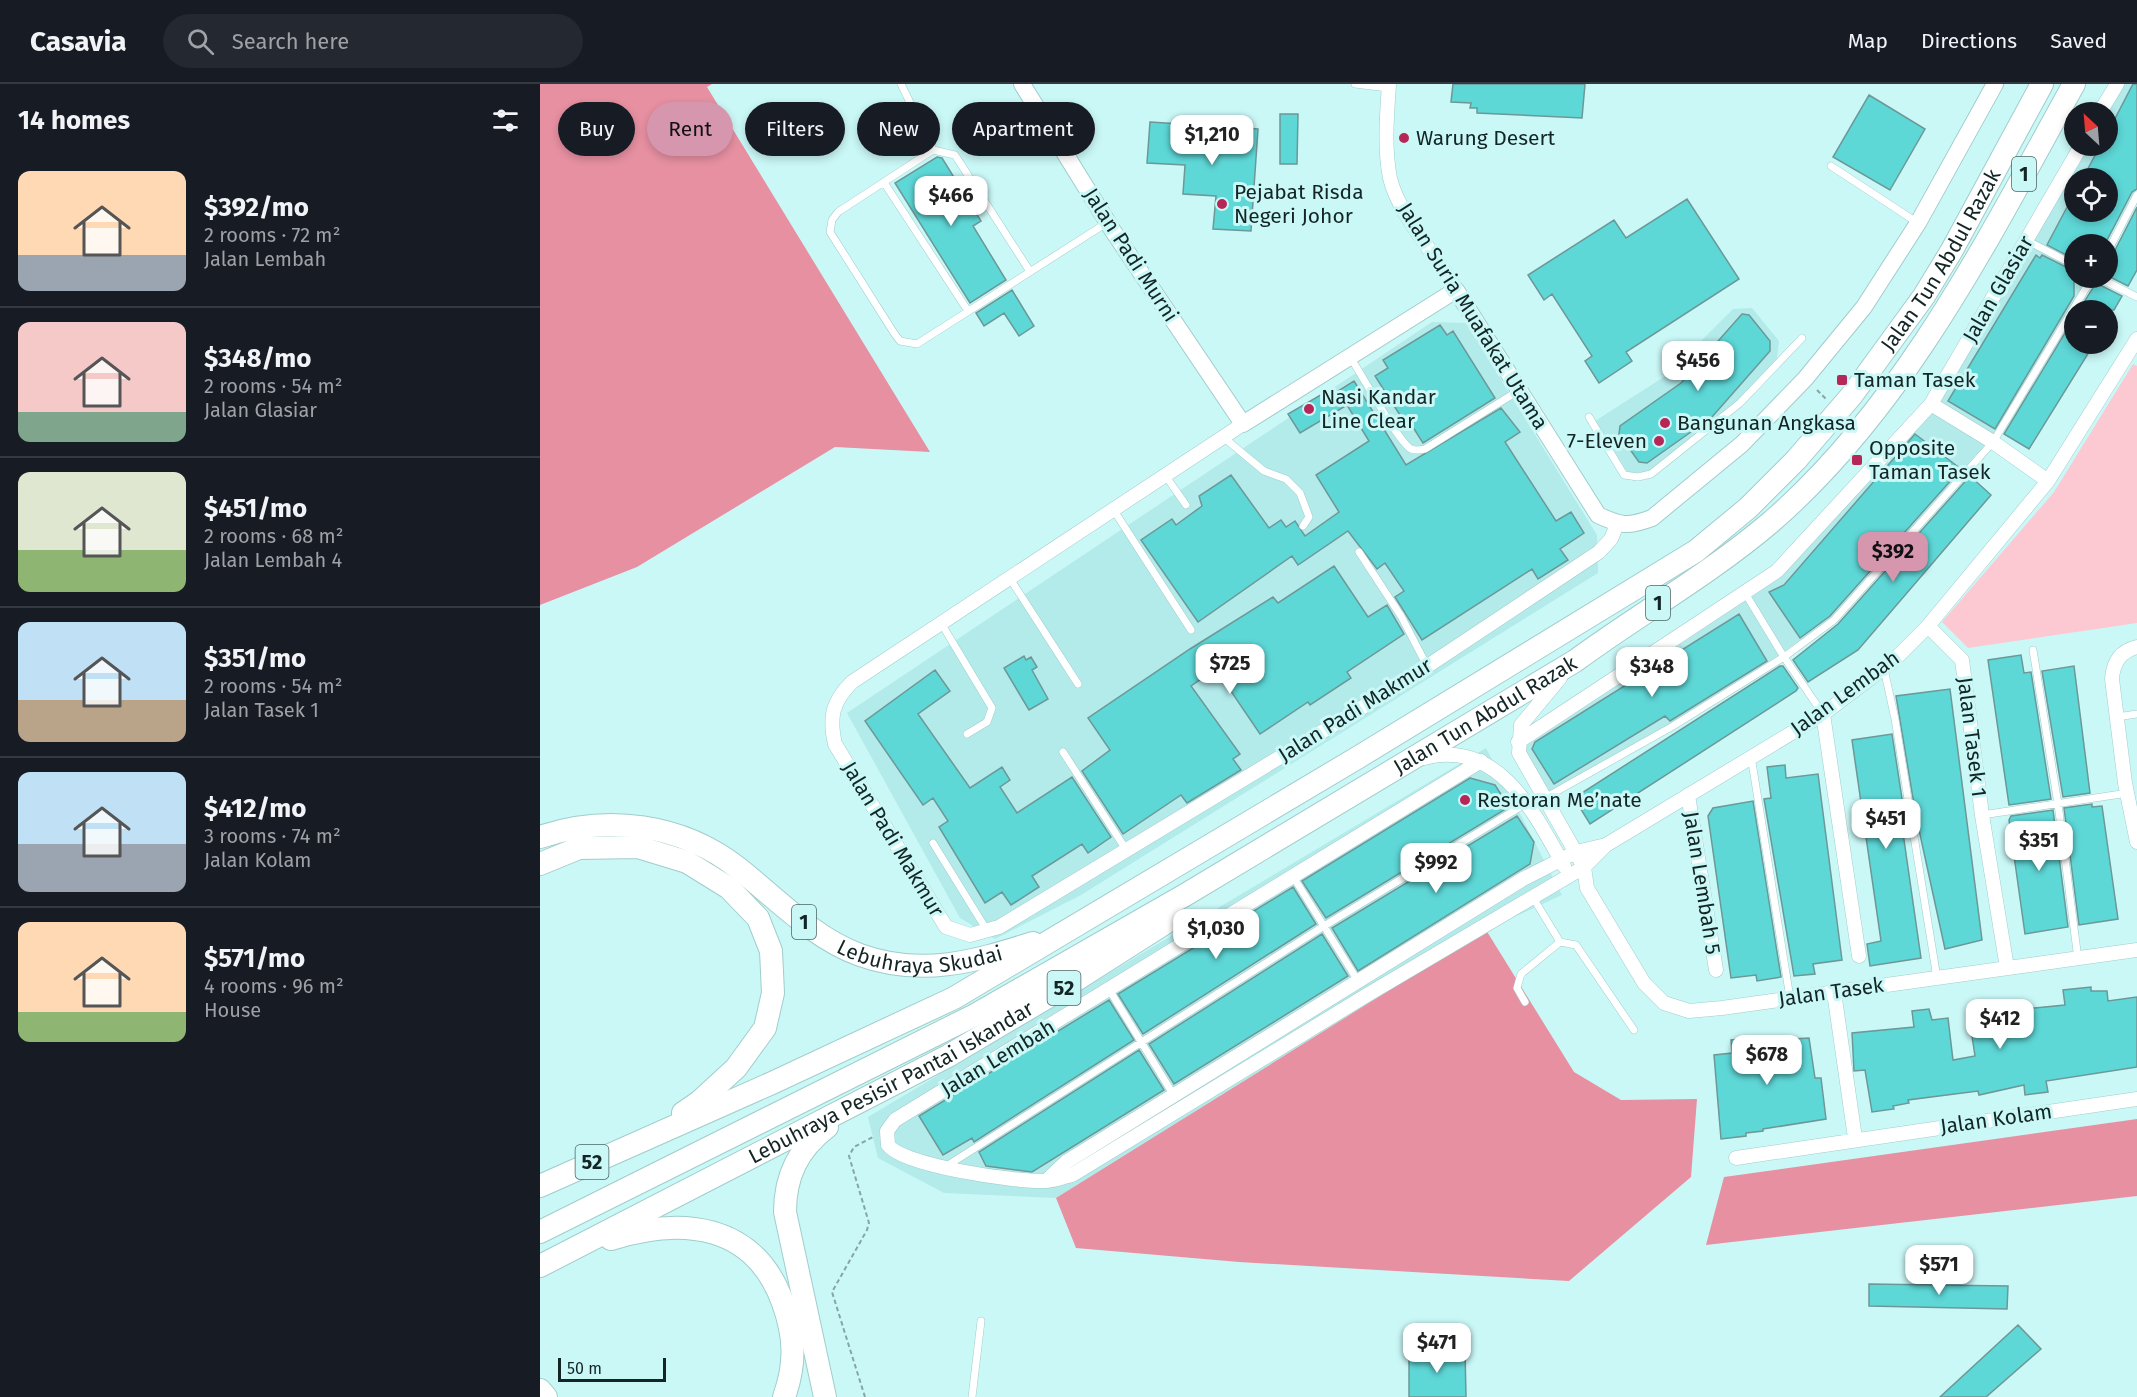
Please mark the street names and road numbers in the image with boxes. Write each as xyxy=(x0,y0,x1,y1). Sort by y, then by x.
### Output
road number: 1 xyxy=(2012,157,2036,191)
street label: Jalan Tun Abdul Razak xyxy=(1875,164,2007,356)
street label: Jalan Padi Murni xyxy=(1078,183,1184,327)
street label: Jalan Suria Muafakat Utama xyxy=(1392,198,1554,434)
street label: Jalan Glasiar xyxy=(1957,231,2039,347)
road number: 1 xyxy=(1646,586,1670,620)
street label: Jalan Lembah xyxy=(1785,645,1905,741)
street label: Jalan Tun Abdul Razak xyxy=(1389,650,1582,780)
street label: Jalan Padi Makmur xyxy=(1273,652,1437,768)
street label: Jalan Tasek 1 xyxy=(1952,676,1992,798)
street label: Jalan Padi Makmur xyxy=(836,757,950,921)
street label: Jalan Lembah 5 xyxy=(1678,810,1726,956)
road number: 1 xyxy=(792,905,816,939)
street label: Lebuhraya Skudai xyxy=(833,934,1005,979)
road number: 52 xyxy=(1048,971,1080,1005)
street label: Jalan Tasek xyxy=(1777,972,1886,1012)
street label: Lebuhraya Pesisir Pantai Iskandar xyxy=(744,995,1038,1169)
street label: Jalan Lembah xyxy=(936,1014,1060,1102)
street label: Jalan Kolam xyxy=(1938,1098,2054,1140)
road number: 52 xyxy=(576,1145,608,1179)

